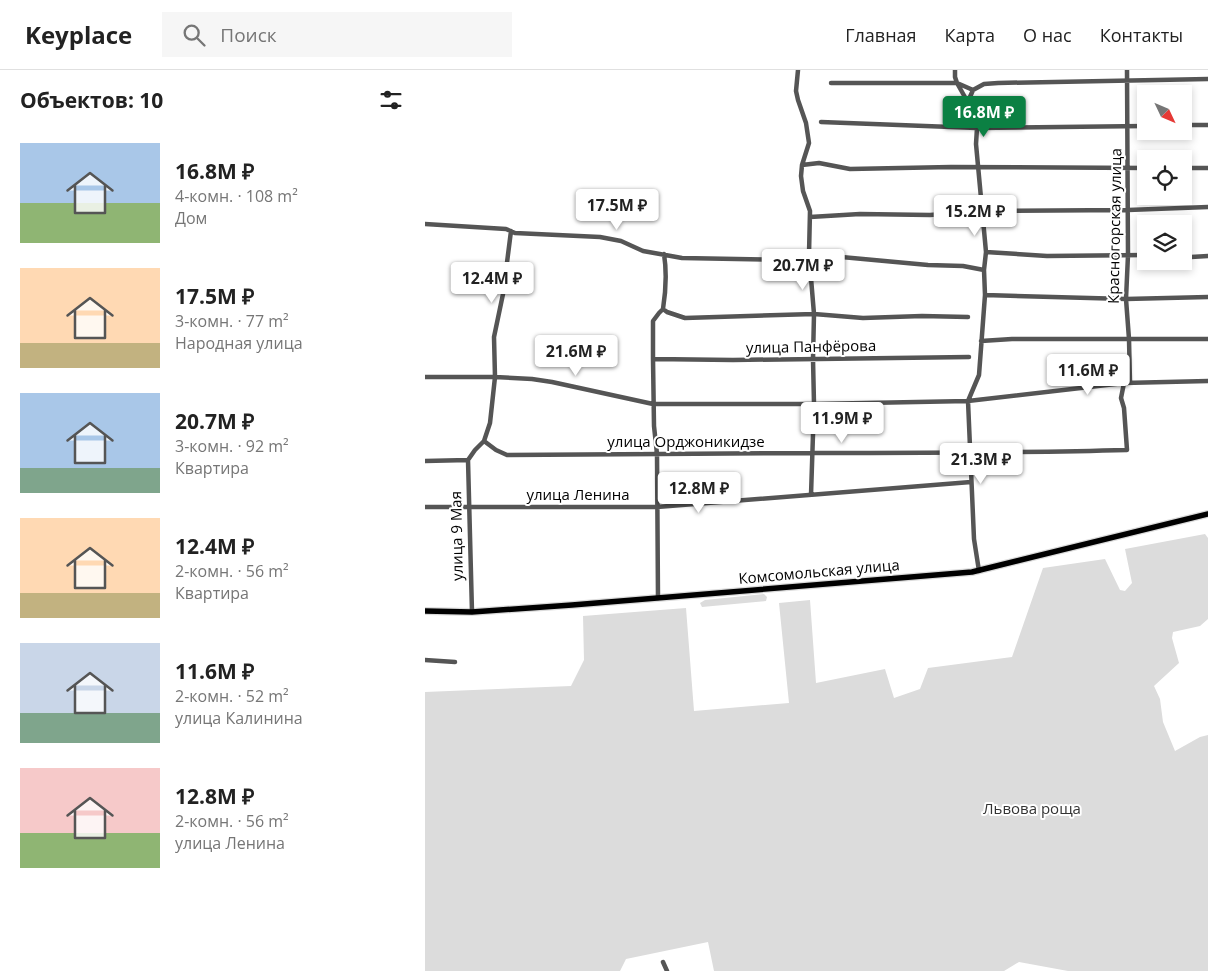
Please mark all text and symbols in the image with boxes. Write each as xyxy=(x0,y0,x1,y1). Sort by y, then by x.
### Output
search box xyxy=(162,12,512,57)
text: Keyplace xyxy=(25,18,132,51)
icon: search xyxy=(180,21,208,49)
text: Поиск xyxy=(220,22,277,48)
text: Главная xyxy=(845,23,917,47)
text: Карта xyxy=(945,23,995,47)
text: О нас xyxy=(1023,23,1072,47)
text: Контакты xyxy=(1100,23,1183,47)
north arrow xyxy=(1137,85,1193,140)
map controls xyxy=(1137,85,1192,270)
text: Объектов: 10 xyxy=(20,86,163,114)
icon: filters xyxy=(377,86,405,114)
pin: 16.8M ₽ xyxy=(938,96,1030,138)
text: 16.8M ₽ xyxy=(954,101,1014,123)
street label: Красногорская улица xyxy=(1103,148,1125,304)
button: locate xyxy=(1137,150,1192,205)
text: 16.8M ₽ xyxy=(175,157,255,185)
icon: home xyxy=(60,163,120,223)
text: 4-комн. · 108 m² xyxy=(175,185,298,207)
pin: 17.5M ₽ xyxy=(571,189,663,231)
text: 17.5M ₽ xyxy=(587,194,647,216)
pin: 15.2M ₽ xyxy=(929,194,1021,237)
text: 15.2M ₽ xyxy=(945,200,1005,222)
text: Дом xyxy=(175,207,207,229)
button: layers xyxy=(1137,215,1192,270)
pin: 20.7M ₽ xyxy=(757,248,849,291)
text: 20.7M ₽ xyxy=(773,254,833,276)
pin: 12.4M ₽ xyxy=(446,262,538,304)
text: 12.4M ₽ xyxy=(462,267,522,289)
text: 17.5M ₽ xyxy=(175,282,255,310)
icon: home xyxy=(60,288,120,348)
text: 3-комн. · 77 m² xyxy=(175,310,289,332)
text: Народная улица xyxy=(175,332,303,354)
pin: 21.6M ₽ xyxy=(530,334,622,377)
street label: улица Панфёрова xyxy=(746,335,876,357)
text: 21.6M ₽ xyxy=(546,340,606,362)
pin: 11.6M ₽ xyxy=(1042,354,1134,396)
text: 11.6M ₽ xyxy=(1058,359,1118,381)
pin: 11.9M ₽ xyxy=(796,402,888,444)
text: 20.7M ₽ xyxy=(175,407,255,435)
text: 11.9M ₽ xyxy=(812,407,872,429)
icon: home xyxy=(60,413,120,473)
street label: улица Орджоникидзе xyxy=(607,431,765,451)
text: 3-комн. · 92 m² xyxy=(175,435,289,457)
pin: 21.3M ₽ xyxy=(935,442,1027,485)
text: 21.3M ₽ xyxy=(951,448,1011,470)
text: Квартира xyxy=(175,457,249,479)
pin: 12.8M ₽ xyxy=(653,472,745,514)
text: 12.8M ₽ xyxy=(669,477,729,499)
street label: улица Ленина xyxy=(526,484,630,504)
street label: улица 9 Мая xyxy=(445,491,467,581)
text: 12.4M ₽ xyxy=(175,532,255,560)
icon: home xyxy=(60,538,120,598)
street label: Комсомольская улица xyxy=(738,554,900,588)
text: 2-комн. · 56 m² xyxy=(175,560,289,582)
text: Квартира xyxy=(175,582,249,604)
text: 11.6M ₽ xyxy=(175,657,255,685)
icon: home xyxy=(60,663,120,723)
text: 2-комн. · 52 m² xyxy=(175,685,289,707)
text: улица Калинина xyxy=(175,707,303,729)
text: 12.8M ₽ xyxy=(175,782,255,810)
icon: home xyxy=(60,788,120,848)
park label: Львова роща xyxy=(983,798,1081,818)
text: 2-комн. · 56 m² xyxy=(175,810,289,832)
text: улица Ленина xyxy=(175,832,285,854)

